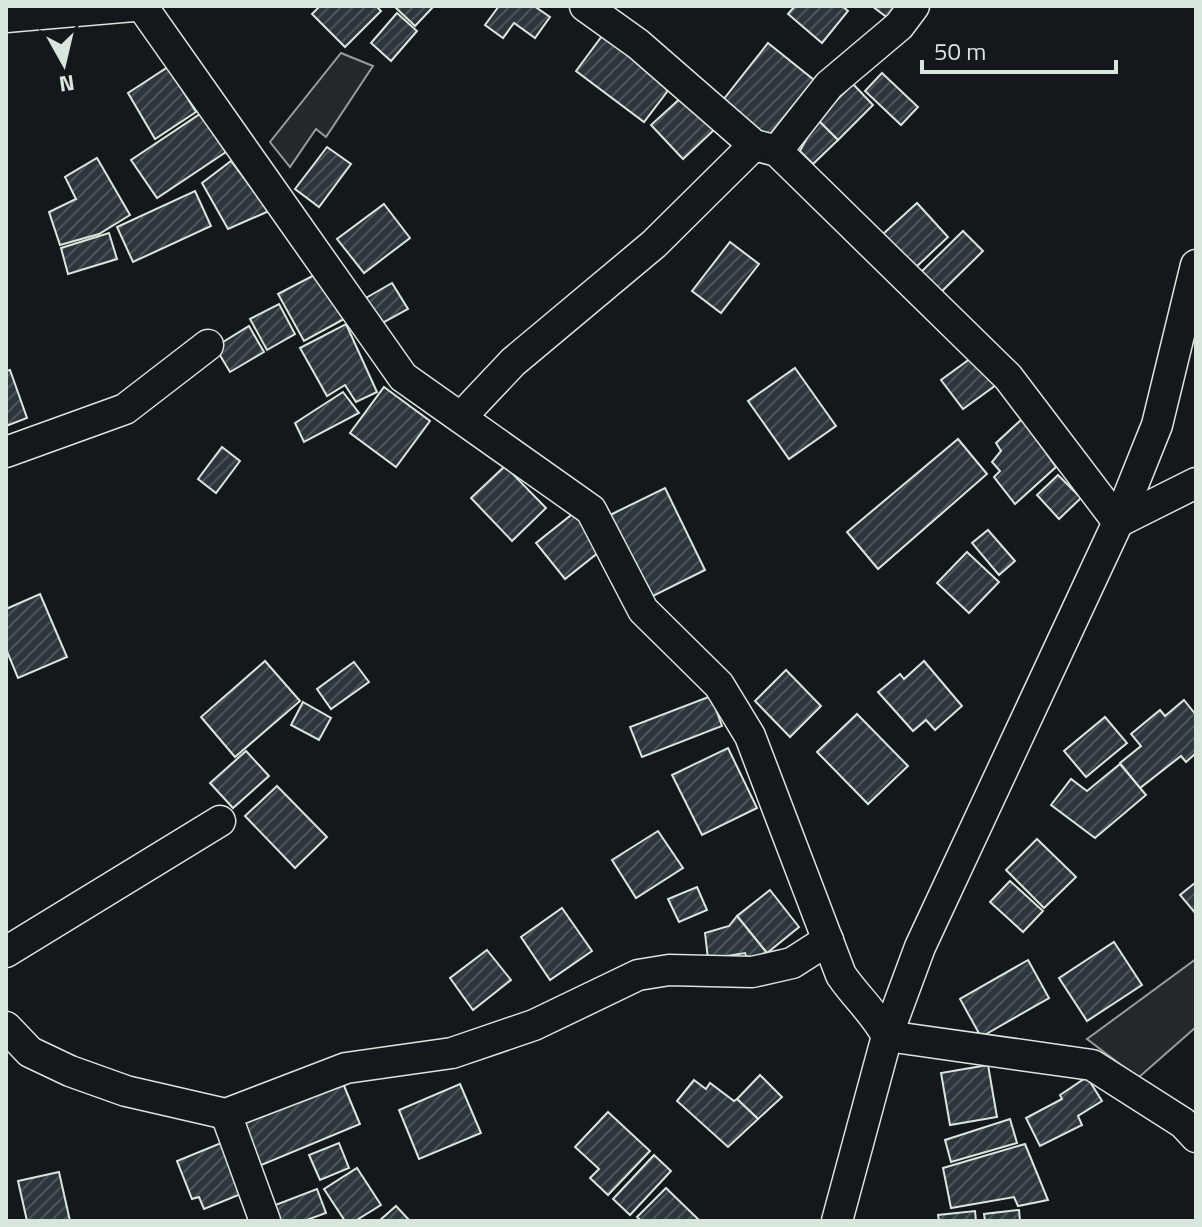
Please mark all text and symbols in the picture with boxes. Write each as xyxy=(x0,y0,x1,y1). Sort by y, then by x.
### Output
north arrow xyxy=(24,24,104,104)
scale bar xyxy=(922,24,1116,74)
text: 50 m xyxy=(934,33,986,69)
text: N xyxy=(57,66,77,102)

